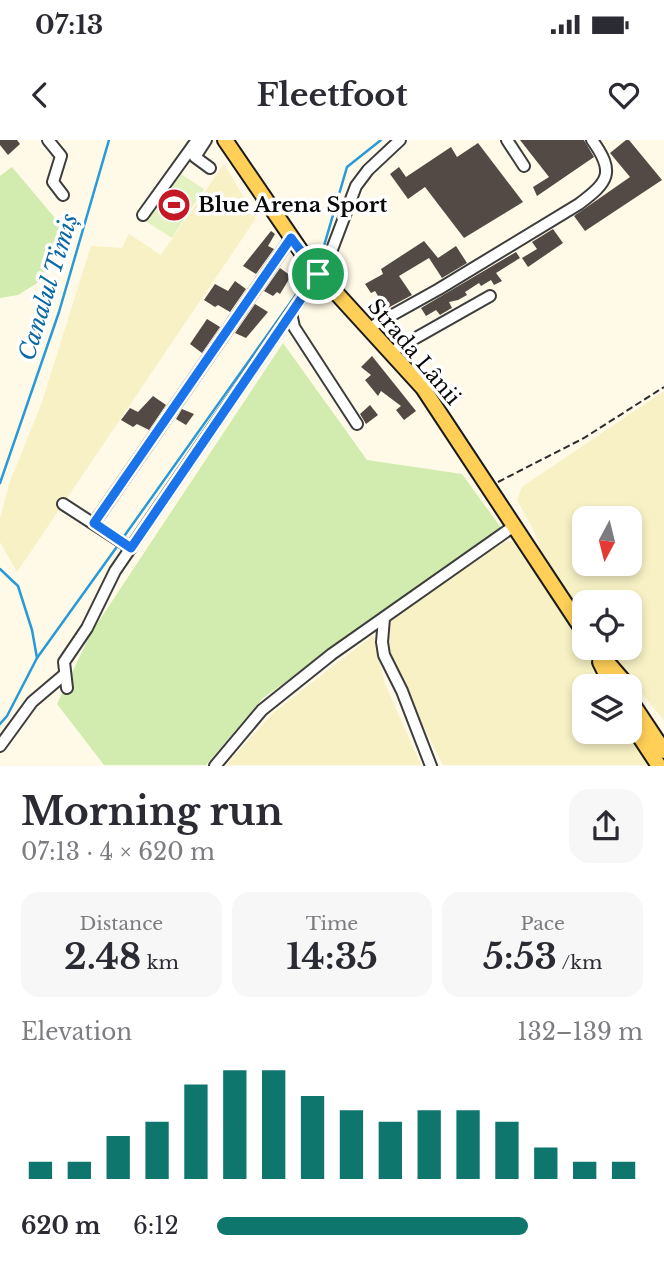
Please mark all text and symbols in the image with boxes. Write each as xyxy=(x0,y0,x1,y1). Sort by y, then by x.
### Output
text: 07:13 xyxy=(35,9,103,41)
text: Fleetfoot xyxy=(256,75,408,115)
icon: back xyxy=(21,76,59,114)
icon: heart xyxy=(605,76,643,114)
sports icon: Blue Arena Sport xyxy=(155,186,193,224)
place label: Blue Arena Sport xyxy=(198,192,387,218)
water label: Canalul Timiș xyxy=(12,210,84,364)
pin xyxy=(288,244,348,304)
icon: arrive xyxy=(299,255,337,293)
street label: Strada Lânii xyxy=(362,294,466,410)
north arrow xyxy=(572,506,642,576)
map controls xyxy=(572,506,642,744)
button: locate xyxy=(572,590,642,660)
button: layers xyxy=(572,674,642,744)
text: Morning run xyxy=(21,788,283,835)
button: share xyxy=(569,789,643,863)
text: 07:13 · 4 × 620 m xyxy=(21,838,215,866)
text: Distance xyxy=(79,912,163,935)
text: Time xyxy=(306,912,358,935)
text: Pace xyxy=(520,912,565,935)
text: 2.48 xyxy=(64,935,141,978)
text: 14:35 xyxy=(286,935,378,978)
text: 5:53 xyxy=(483,935,557,978)
text: km xyxy=(141,951,179,974)
text: /km xyxy=(557,951,602,974)
text: Elevation xyxy=(21,1018,132,1046)
text: 132–139 m xyxy=(517,1018,643,1046)
text: 620 m xyxy=(21,1212,100,1240)
text: 6:12 xyxy=(133,1212,179,1240)

